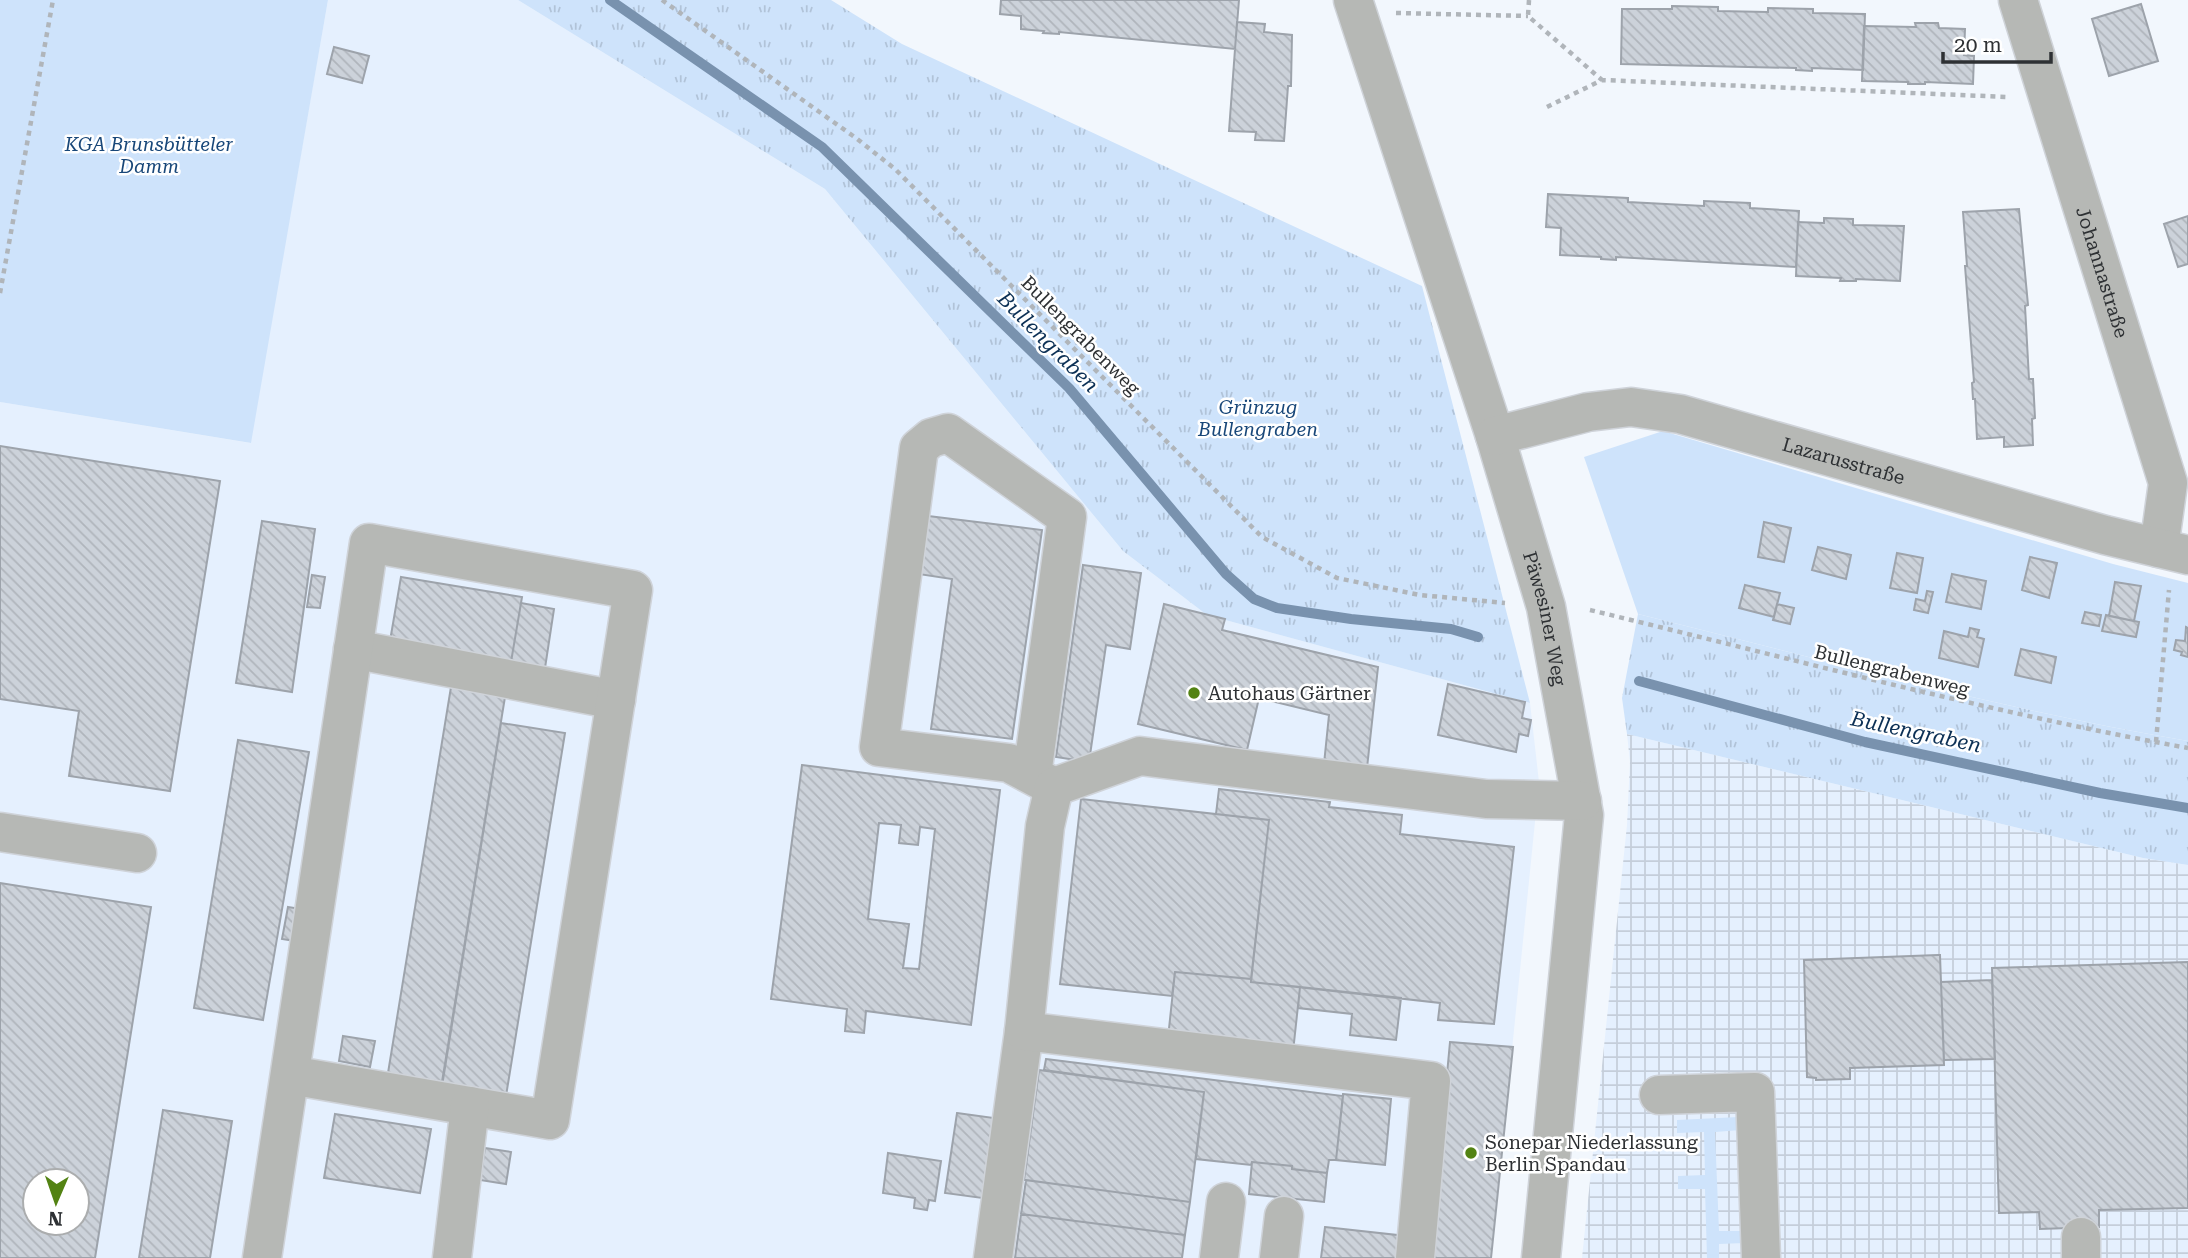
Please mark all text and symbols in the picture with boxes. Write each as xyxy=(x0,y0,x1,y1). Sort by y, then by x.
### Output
scale bar xyxy=(1943,21,2052,65)
text: 20 m xyxy=(1954,33,2002,57)
park label: KGA Brunsbütteler Damm xyxy=(64,133,233,178)
street label: Johannastraße xyxy=(2071,204,2133,341)
street label: Bullengrabenweg xyxy=(1017,271,1145,399)
water label: Bullengraben xyxy=(992,286,1104,398)
park label: Grünzug Bullengraben xyxy=(1197,396,1318,441)
street label: Lazarusstraße xyxy=(1780,433,1907,489)
street label: Päwesiner Weg xyxy=(1518,549,1571,688)
street label: Bullengrabenweg xyxy=(1812,640,1972,701)
place label: Autohaus Gärtner xyxy=(1208,682,1371,705)
marker: Autohaus Gärtner xyxy=(1186,685,1202,701)
water label: Bullengraben xyxy=(1848,706,1983,758)
place label: Sonepar Niederlassung Berlin Spandau xyxy=(1485,1131,1698,1176)
marker: Sonepar Niederlassung Berlin Spandau xyxy=(1463,1145,1479,1161)
north arrow xyxy=(21,1167,91,1237)
text: N xyxy=(47,1207,63,1230)

